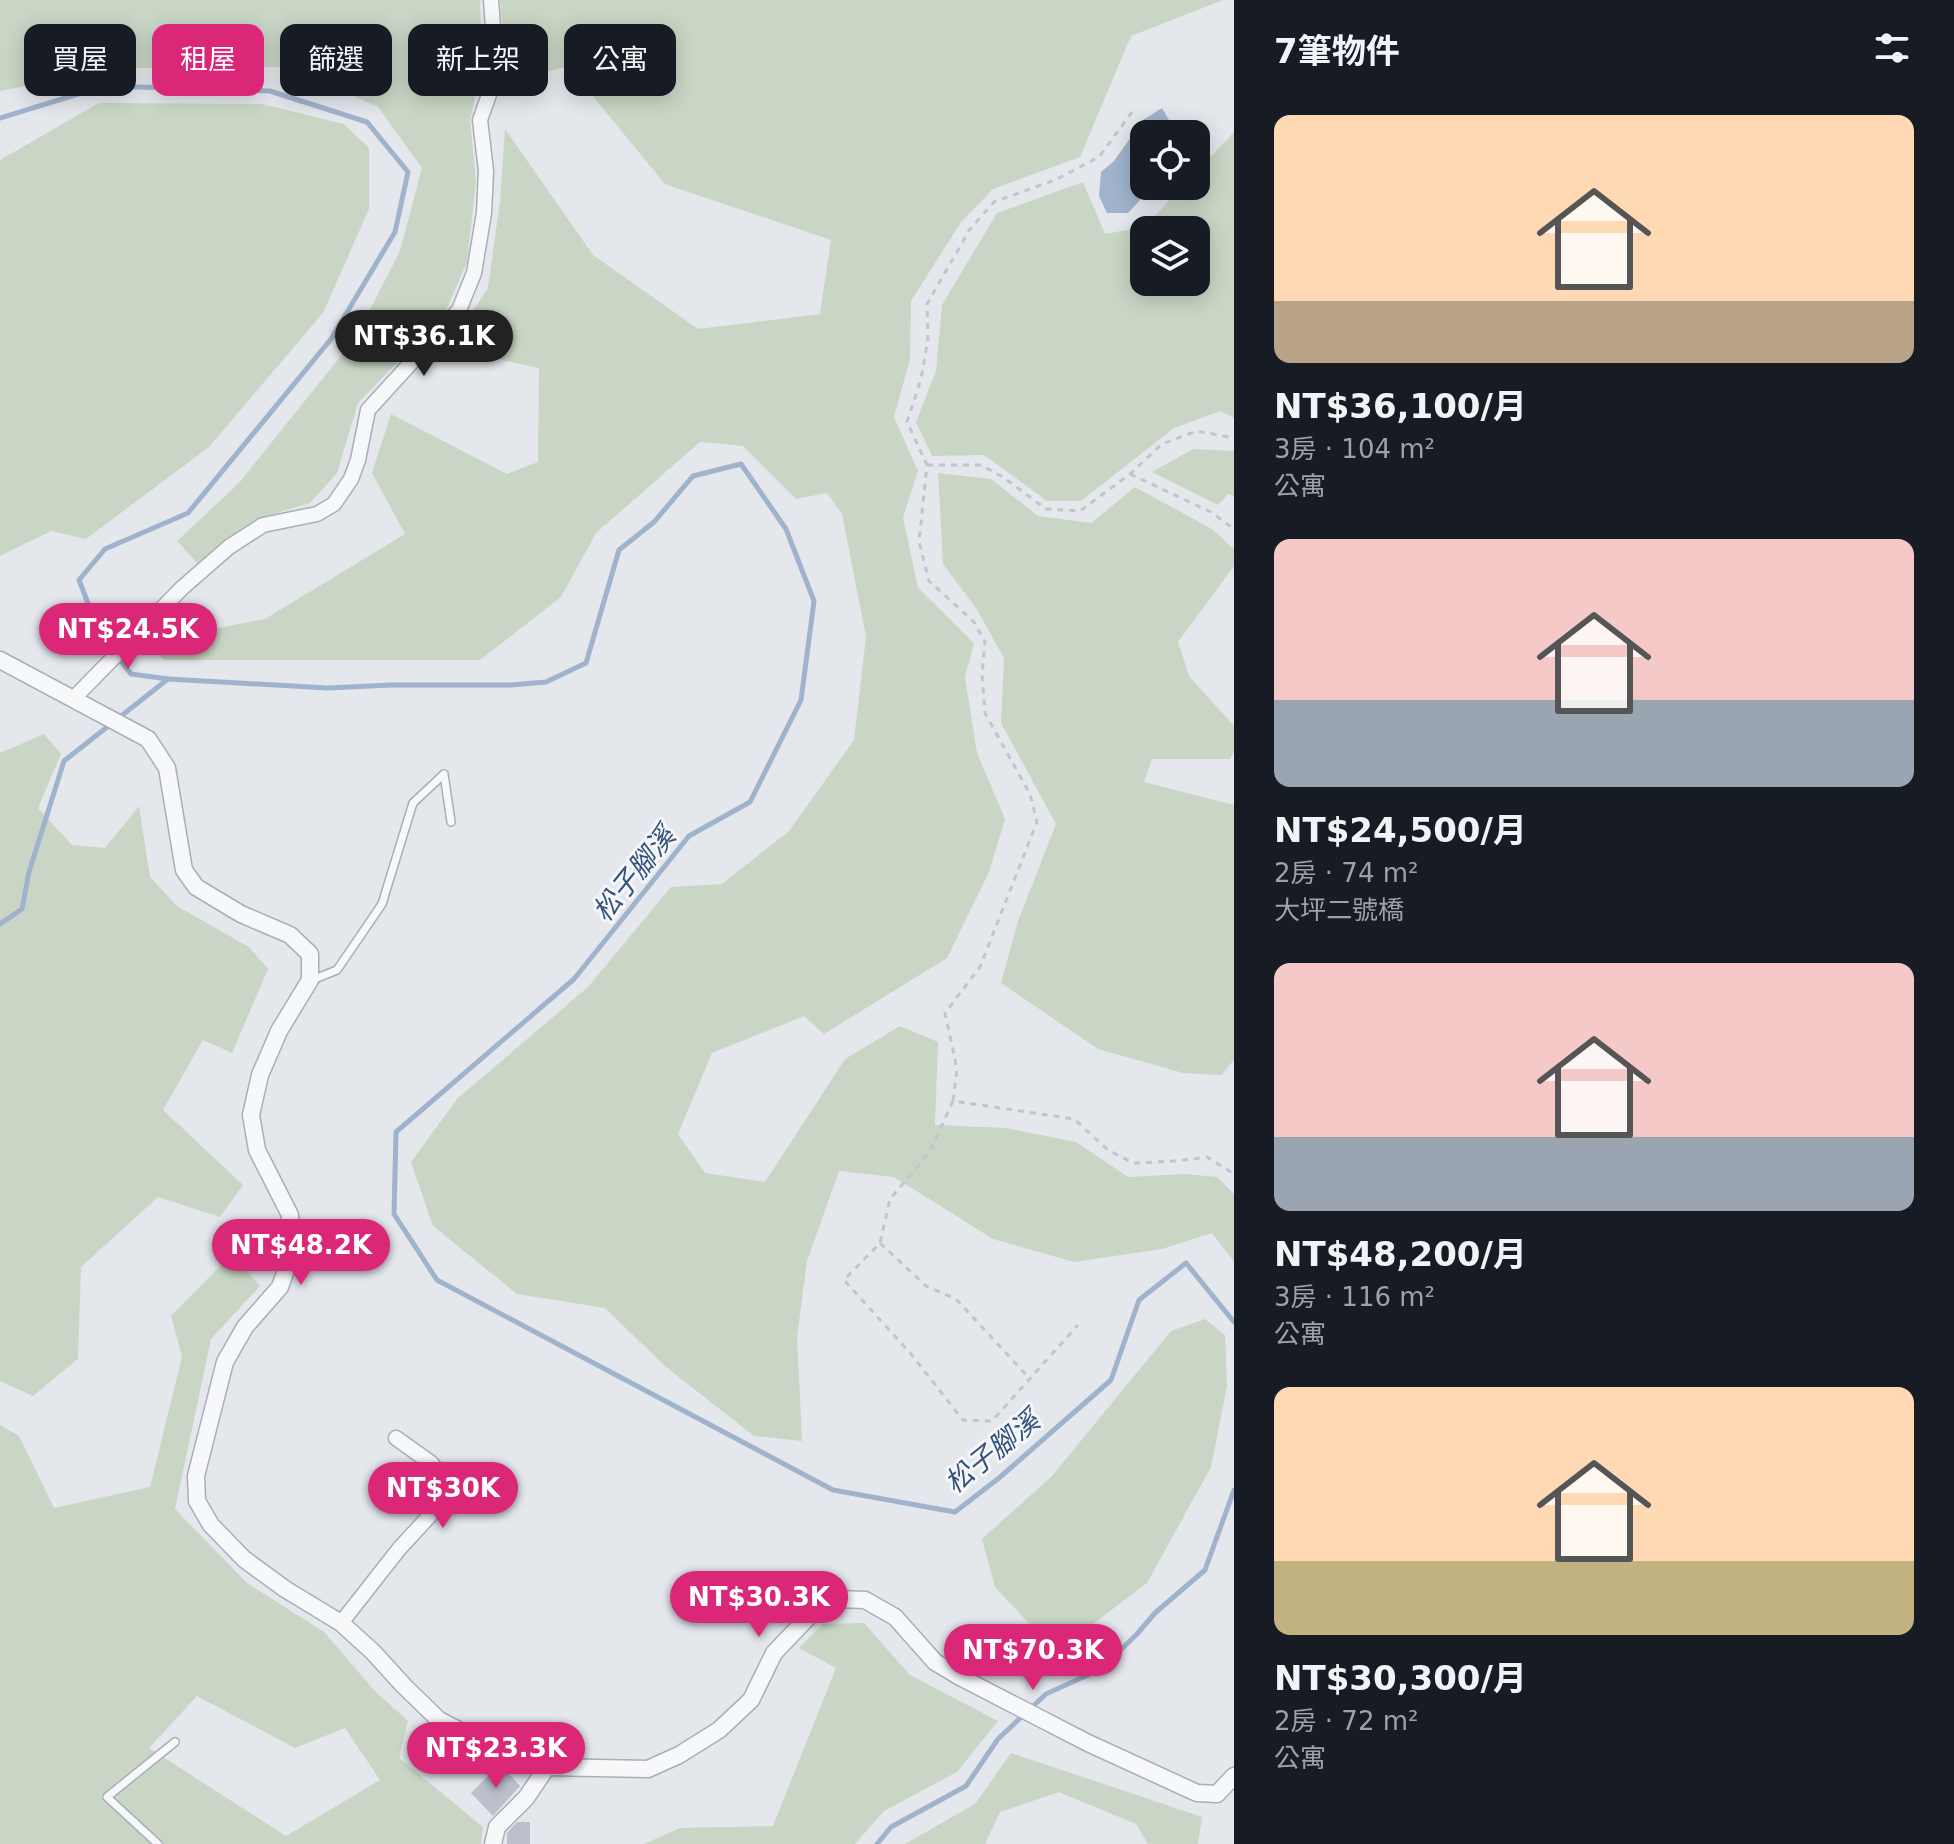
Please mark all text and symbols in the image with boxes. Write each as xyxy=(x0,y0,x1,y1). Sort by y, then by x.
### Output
chip: 買屋 xyxy=(24,24,136,96)
chip: 租屋 xyxy=(152,24,264,96)
chip: 篩選 xyxy=(280,24,392,96)
chip: 新上架 xyxy=(408,24,548,96)
chip: 公寓 xyxy=(564,24,676,96)
icon: filters xyxy=(1870,26,1914,70)
text: 7筆物件 xyxy=(1274,31,1400,71)
map controls xyxy=(1130,120,1210,296)
button: locate xyxy=(1130,120,1210,200)
icon: home xyxy=(1522,167,1666,311)
button: layers xyxy=(1130,216,1210,296)
pin: NT$36.1K xyxy=(341,310,507,378)
text: NT$36.1K xyxy=(353,321,495,351)
text: NT$36,100/月 xyxy=(1274,386,1527,426)
text: 3房 · 104 m² xyxy=(1274,434,1435,464)
text: 公寓 xyxy=(1274,471,1326,501)
icon: home xyxy=(1522,591,1666,735)
pin: NT$24.5K xyxy=(45,603,211,671)
text: NT$24.5K xyxy=(57,614,199,644)
text: NT$24,500/月 xyxy=(1274,810,1527,850)
water label: 松子腳溪 xyxy=(586,817,685,928)
text: 2房 · 74 m² xyxy=(1274,858,1418,888)
text: 大坪二號橋 xyxy=(1274,895,1404,925)
icon: home xyxy=(1522,1015,1666,1159)
pin: NT$48.2K xyxy=(218,1219,384,1287)
text: NT$48.2K xyxy=(230,1230,372,1260)
text: NT$48,200/月 xyxy=(1274,1234,1527,1274)
text: 3房 · 116 m² xyxy=(1274,1282,1435,1312)
text: 公寓 xyxy=(1274,1319,1326,1349)
water label: 松子腳溪 xyxy=(938,1401,1049,1500)
icon: home xyxy=(1522,1439,1666,1583)
pin: NT$30K xyxy=(378,1462,508,1530)
text: NT$30K xyxy=(386,1473,500,1503)
pin: NT$30.3K xyxy=(676,1571,842,1639)
text: NT$30.3K xyxy=(688,1582,830,1612)
pin: NT$70.3K xyxy=(950,1624,1116,1692)
text: NT$70.3K xyxy=(962,1635,1104,1665)
text: NT$30,300/月 xyxy=(1274,1658,1527,1698)
text: 2房 · 72 m² xyxy=(1274,1706,1418,1736)
pin: NT$23.3K xyxy=(413,1722,579,1790)
text: NT$23.3K xyxy=(425,1733,567,1763)
text: 公寓 xyxy=(1274,1743,1326,1773)

